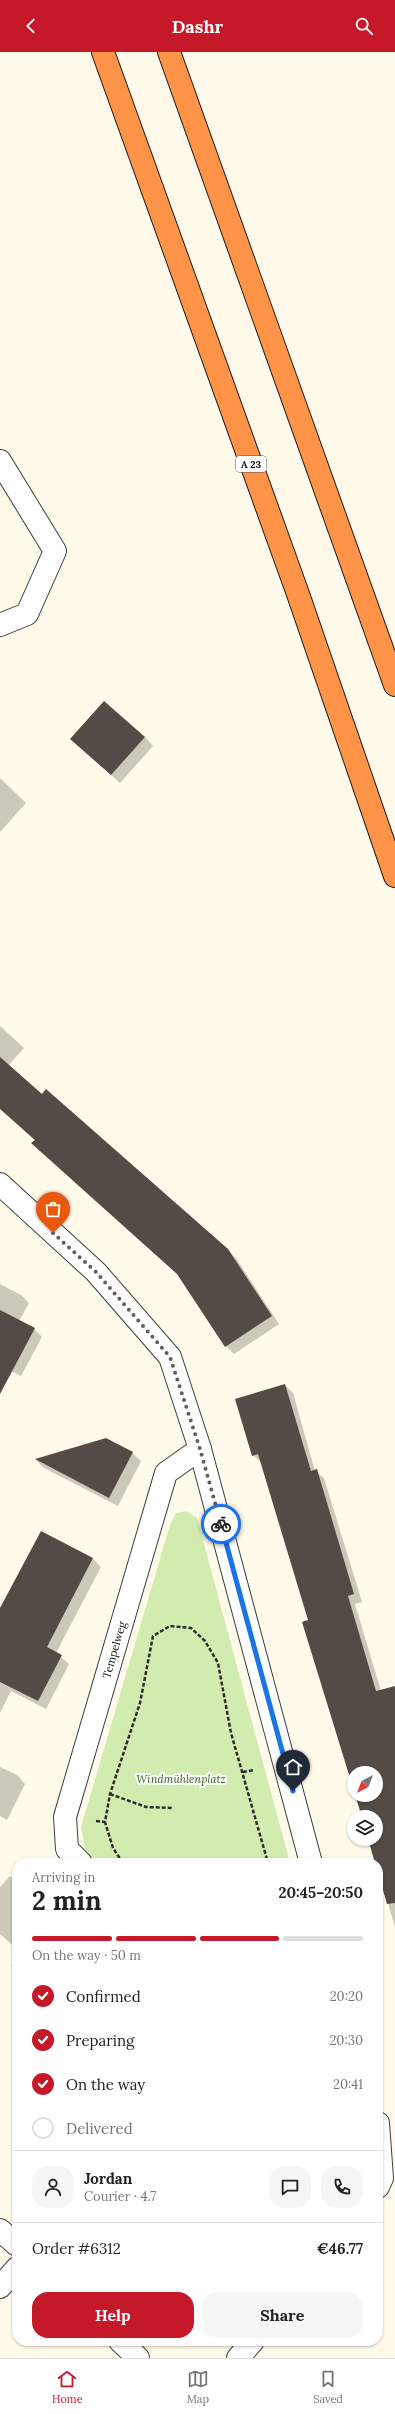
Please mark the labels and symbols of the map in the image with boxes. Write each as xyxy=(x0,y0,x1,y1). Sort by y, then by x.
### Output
road number: A 23 xyxy=(236,456,266,472)
pin xyxy=(36,1192,70,1233)
courier xyxy=(201,1504,241,1544)
street label: Tempelweg xyxy=(99,1619,129,1680)
pin xyxy=(276,1750,310,1791)
north arrow xyxy=(347,1766,383,1802)
park label: Windmühlenplatz xyxy=(136,1772,226,1786)

